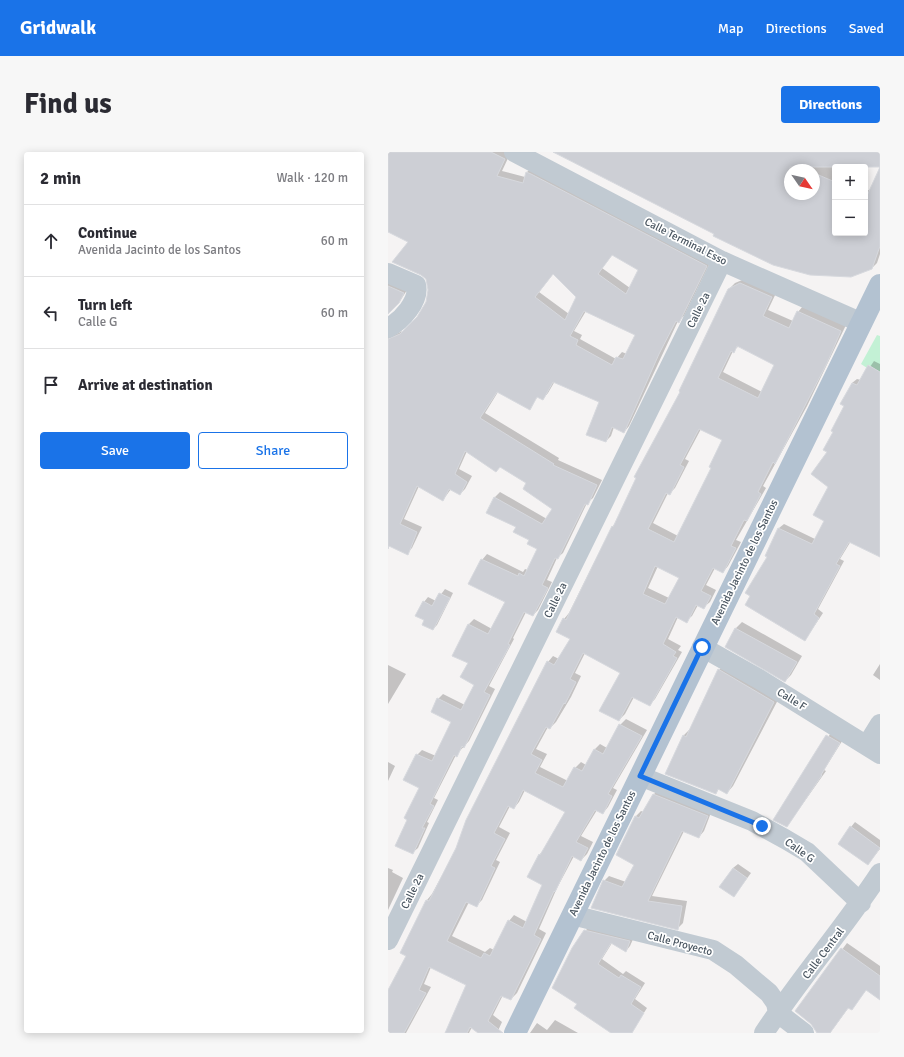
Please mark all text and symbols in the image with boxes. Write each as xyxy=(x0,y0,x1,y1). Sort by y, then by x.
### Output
text: Gridwalk xyxy=(20,16,96,40)
text: Map xyxy=(718,20,744,37)
text: Directions xyxy=(766,20,827,37)
text: Saved xyxy=(849,20,884,37)
button: Directions xyxy=(781,86,880,123)
text: Find us xyxy=(24,87,112,121)
north arrow xyxy=(784,164,820,200)
map controls xyxy=(832,164,868,236)
button: + xyxy=(832,164,868,200)
text: 2 min xyxy=(40,168,81,189)
text: Walk · 120 m xyxy=(277,170,348,186)
button: − xyxy=(832,200,868,236)
street label: Calle Terminal Esso xyxy=(642,215,729,268)
text: Continue xyxy=(78,224,137,242)
icon: ahead xyxy=(40,230,62,252)
text: 60 m xyxy=(321,233,348,249)
text: Avenida Jacinto de los Santos xyxy=(78,242,241,258)
street label: Calle 2a xyxy=(684,290,713,330)
text: Turn left xyxy=(78,296,132,314)
icon: left xyxy=(40,302,62,324)
text: 60 m xyxy=(321,305,348,321)
text: Calle G xyxy=(78,314,117,330)
icon: arrive xyxy=(40,374,62,396)
text: Arrive at destination xyxy=(78,376,213,394)
button: Save xyxy=(40,432,190,469)
button: Share xyxy=(198,432,348,469)
street label: Avenida Jacinto de los Santos xyxy=(708,497,781,627)
street label: Calle 2a xyxy=(541,580,570,620)
route start xyxy=(693,638,711,656)
street label: Calle F xyxy=(775,685,809,714)
street label: Avenida Jacinto de los Santos xyxy=(566,788,639,918)
route end xyxy=(753,817,771,835)
street label: Calle G xyxy=(782,836,817,865)
street label: Calle 2a xyxy=(398,871,427,911)
street label: Calle Central xyxy=(800,925,847,982)
street label: Calle Proyecto xyxy=(646,929,714,958)

